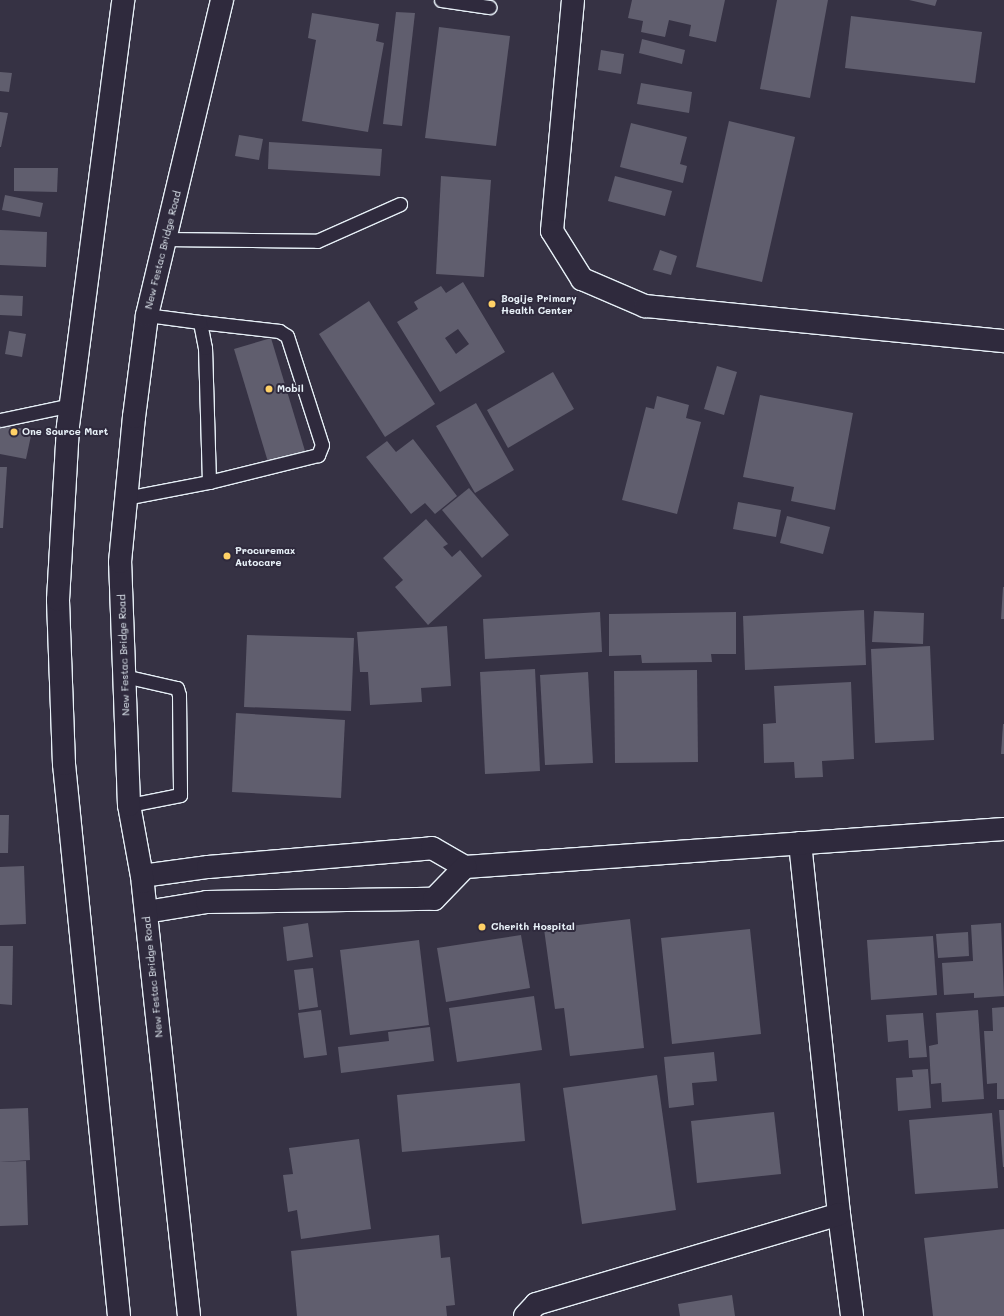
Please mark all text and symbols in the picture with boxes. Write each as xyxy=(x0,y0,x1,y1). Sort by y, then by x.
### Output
street label: New Festac Bridge Road xyxy=(142,190,184,310)
place label: Bogije Primary Health Center xyxy=(501,292,577,316)
marker: Bogije Primary Health Center xyxy=(486,298,498,310)
place label: Mobil xyxy=(277,383,304,395)
marker: Mobil xyxy=(264,384,274,394)
place label: One Source Mart xyxy=(22,426,108,438)
marker: One Source Mart xyxy=(9,427,19,437)
place label: Procuremax Autocare xyxy=(235,544,295,568)
marker: Procuremax Autocare xyxy=(222,551,232,561)
street label: New Festac Bridge Road xyxy=(116,594,132,716)
street label: New Festac Bridge Road xyxy=(141,916,165,1038)
marker: Cherith Hospital xyxy=(476,921,488,933)
place label: Cherith Hospital xyxy=(491,921,575,933)

